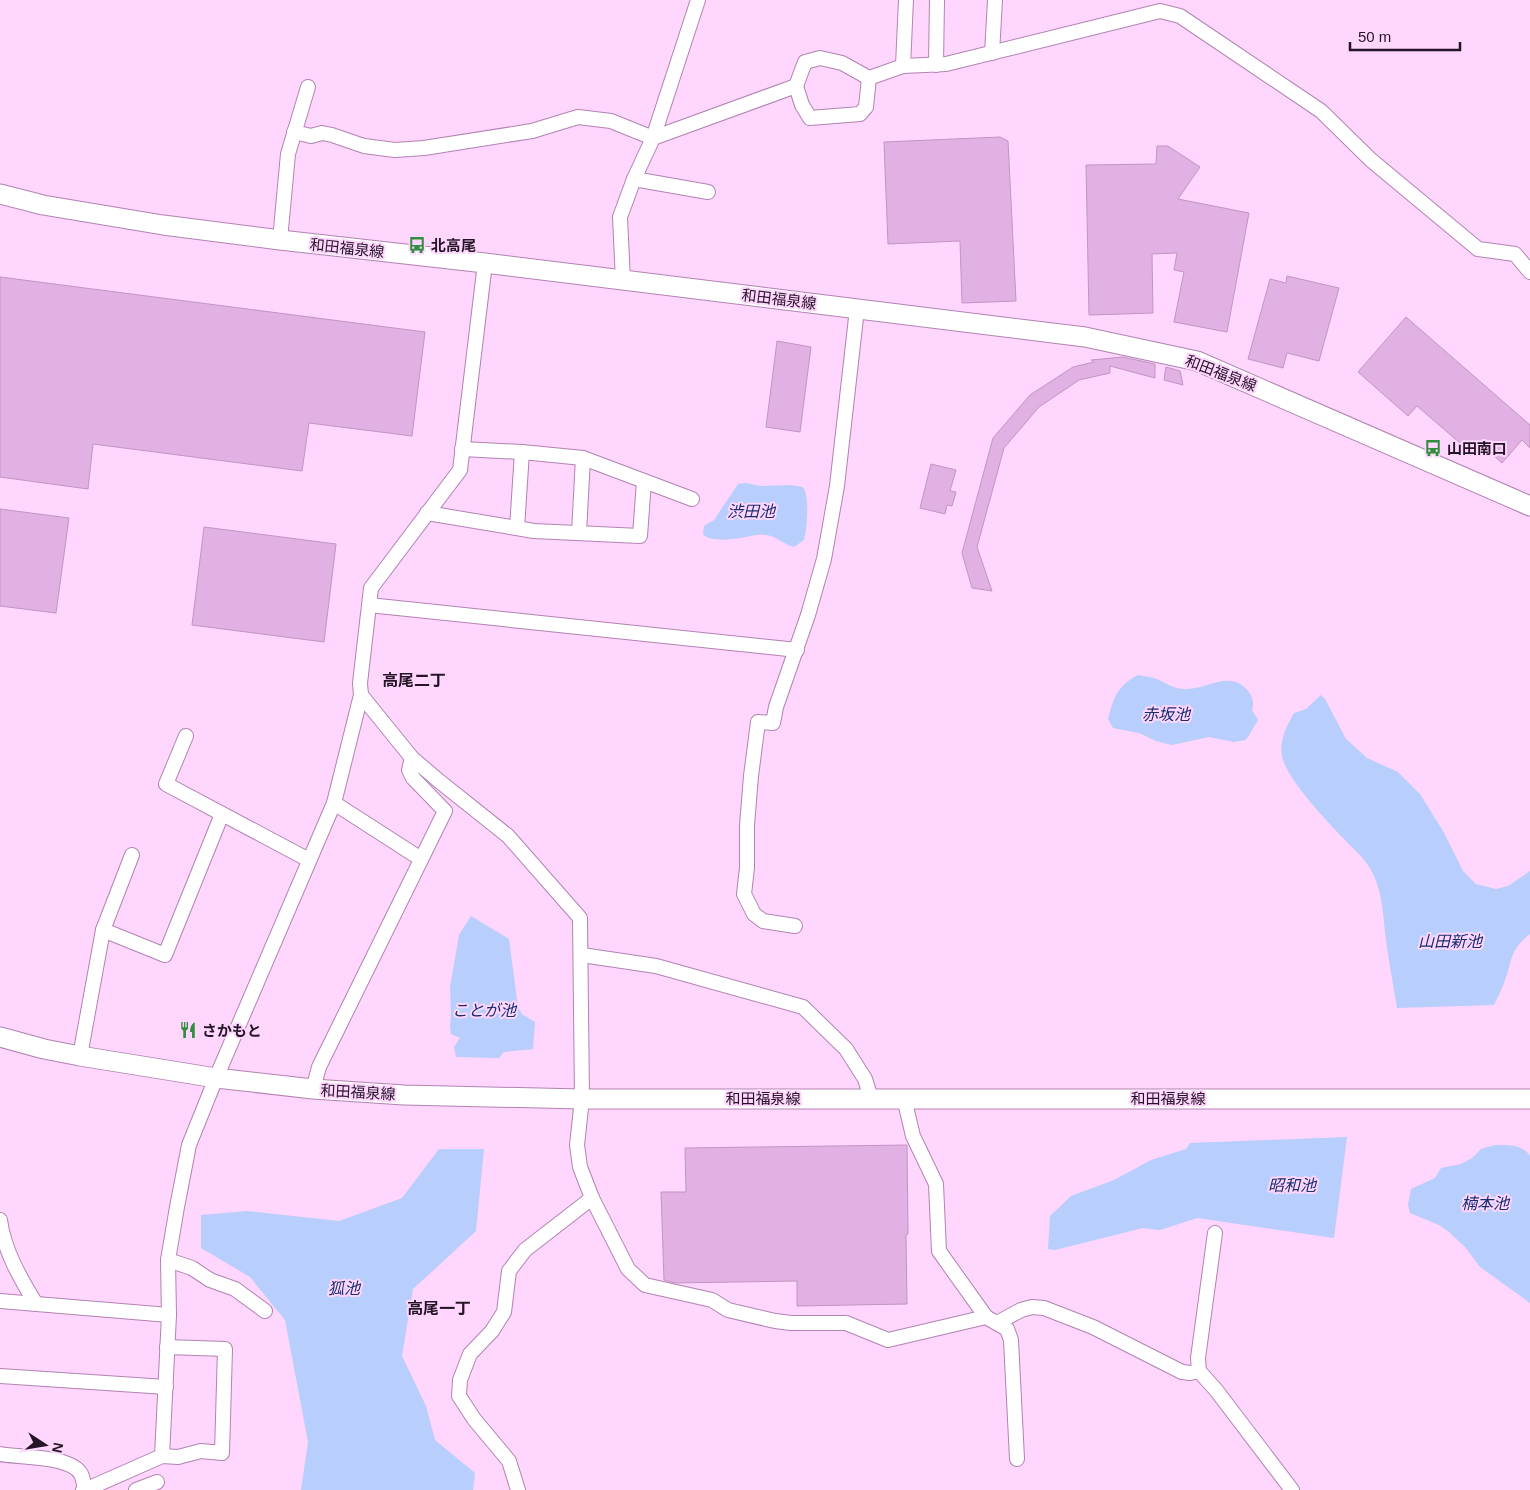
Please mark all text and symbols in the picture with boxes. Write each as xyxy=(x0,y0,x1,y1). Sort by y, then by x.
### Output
scale bar xyxy=(1350,20,1460,52)
text: 50 m xyxy=(1358,28,1391,45)
bus stop icon: 北高尾 xyxy=(407,235,427,255)
street label: 和田福泉線 xyxy=(309,236,385,260)
place label: 北高尾 xyxy=(431,237,476,254)
street label: 和田福泉線 xyxy=(741,286,817,312)
street label: 和田福泉線 xyxy=(1183,352,1259,394)
bus stop icon: 山田南口 xyxy=(1423,438,1443,458)
place label: 山田南口 xyxy=(1447,440,1507,457)
water label: 渋田池 xyxy=(727,503,777,520)
district label: 高尾二丁 xyxy=(382,672,446,689)
water label: 赤坂池 xyxy=(1142,706,1192,723)
water label: 山田新池 xyxy=(1418,933,1484,950)
water label: ことが池 xyxy=(452,1002,518,1019)
restaurant icon: さかもと xyxy=(178,1020,198,1040)
place label: さかもと xyxy=(202,1022,262,1039)
street label: 和田福泉線 xyxy=(320,1082,396,1102)
street label: 和田福泉線 xyxy=(725,1090,801,1107)
street label: 和田福泉線 xyxy=(1130,1090,1206,1107)
water label: 昭和池 xyxy=(1268,1177,1318,1194)
water label: 楠本池 xyxy=(1461,1195,1511,1212)
water label: 狐池 xyxy=(328,1280,362,1297)
district label: 高尾一丁 xyxy=(407,1300,471,1317)
north arrow xyxy=(20,1420,70,1470)
text: N xyxy=(49,1441,67,1454)

